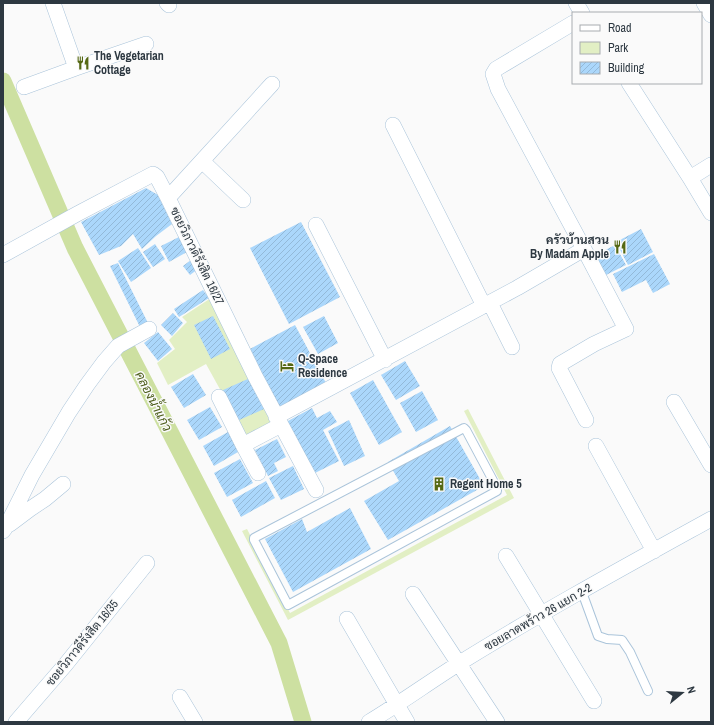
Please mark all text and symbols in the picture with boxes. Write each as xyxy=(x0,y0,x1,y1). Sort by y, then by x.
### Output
legend xyxy=(572,12,702,84)
text: Road xyxy=(608,20,632,36)
text: Park xyxy=(608,40,628,56)
place label: The Vegetarian Cottage xyxy=(94,48,164,78)
restaurant icon: The Vegetarian Cottage xyxy=(75,55,91,71)
text: Building xyxy=(608,60,645,76)
street label: ซอยวิภาวดีรังสิต 16/27 xyxy=(166,205,228,308)
place label: ครัวบ้านสวน By Madam Apple xyxy=(530,232,610,262)
restaurant icon: ครัวบ้านสวน By Madam Apple xyxy=(612,239,628,255)
place label: Q-Space Residence xyxy=(298,351,348,381)
hotel icon: Q-Space Residence xyxy=(279,358,295,374)
water label: คลองน้ำแก้ว xyxy=(131,367,180,434)
building icon: Regent Home 5 xyxy=(431,476,447,492)
place label: Regent Home 5 xyxy=(450,476,522,492)
street label: ซอยลาดพร้าว 26 แยก 2-2 xyxy=(481,580,595,654)
street label: ซอยวิภาวดีรังสิต 16/35 xyxy=(42,596,122,690)
north arrow xyxy=(662,673,702,713)
text: N xyxy=(684,685,699,695)

